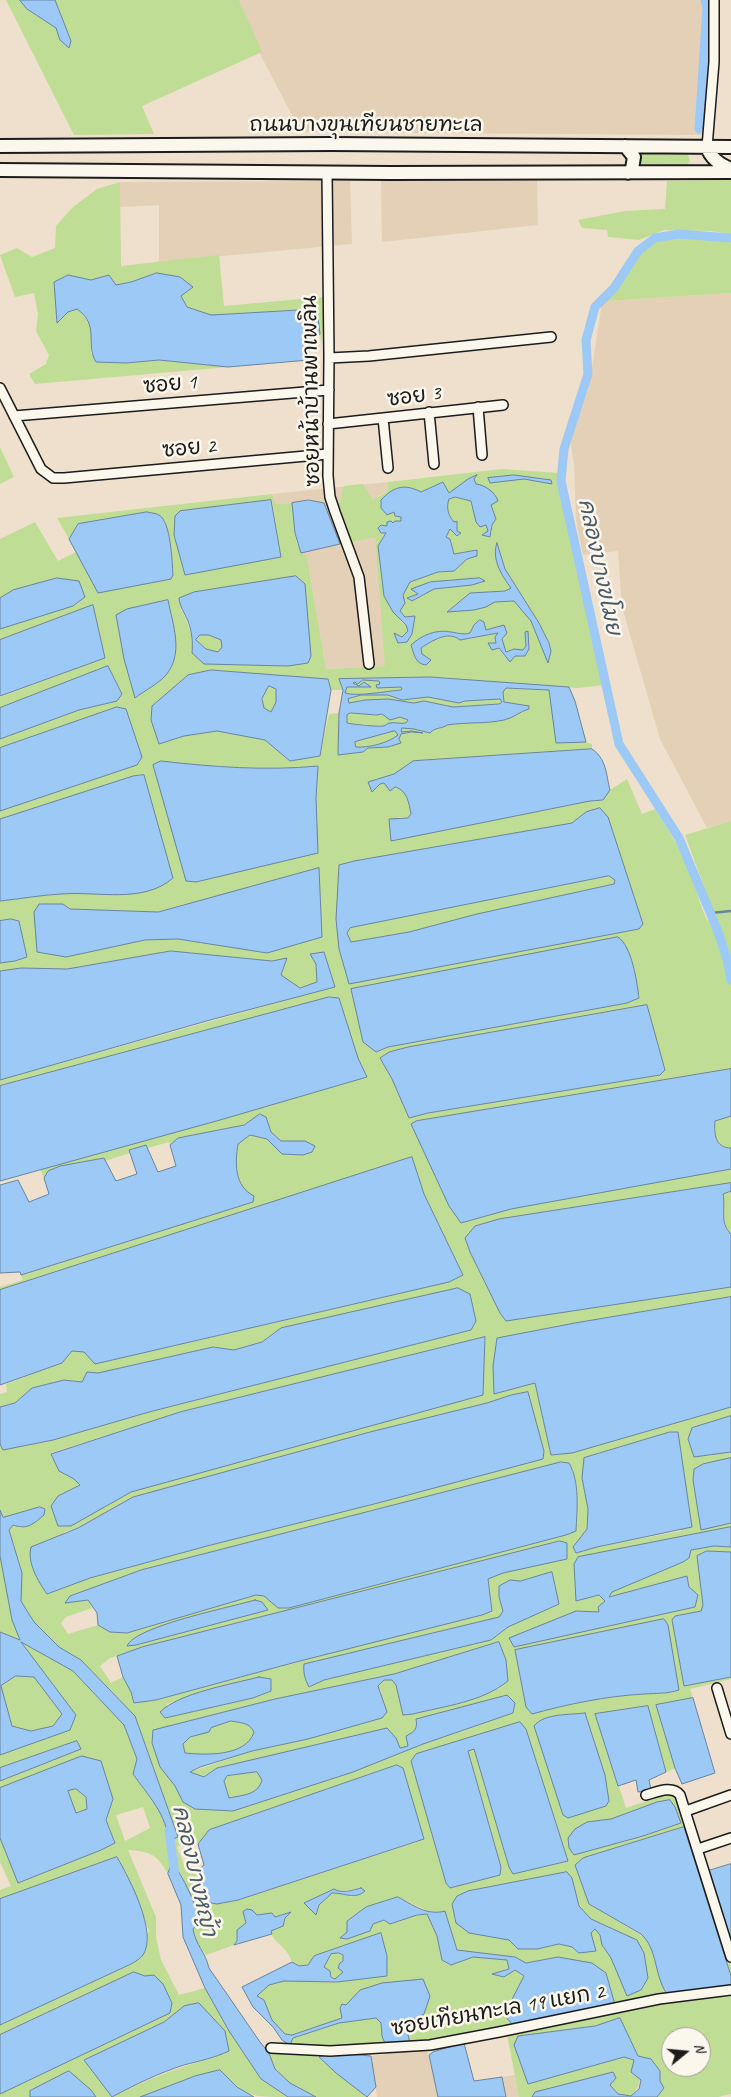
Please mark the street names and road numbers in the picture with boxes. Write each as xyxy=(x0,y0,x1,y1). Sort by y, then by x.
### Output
street label: ถนนบางขุนเทียนชายทะเล xyxy=(250,112,482,138)
street label: ซอยหน้าบ้านพาเพลิน xyxy=(298,295,326,487)
street label: ซอย 1 xyxy=(142,370,198,400)
street label: ซอย 3 xyxy=(386,381,442,413)
street label: ซอย 2 xyxy=(161,434,217,464)
street label: ซอยเทียนทะเล 19 แยก 2 xyxy=(389,1980,607,2042)

